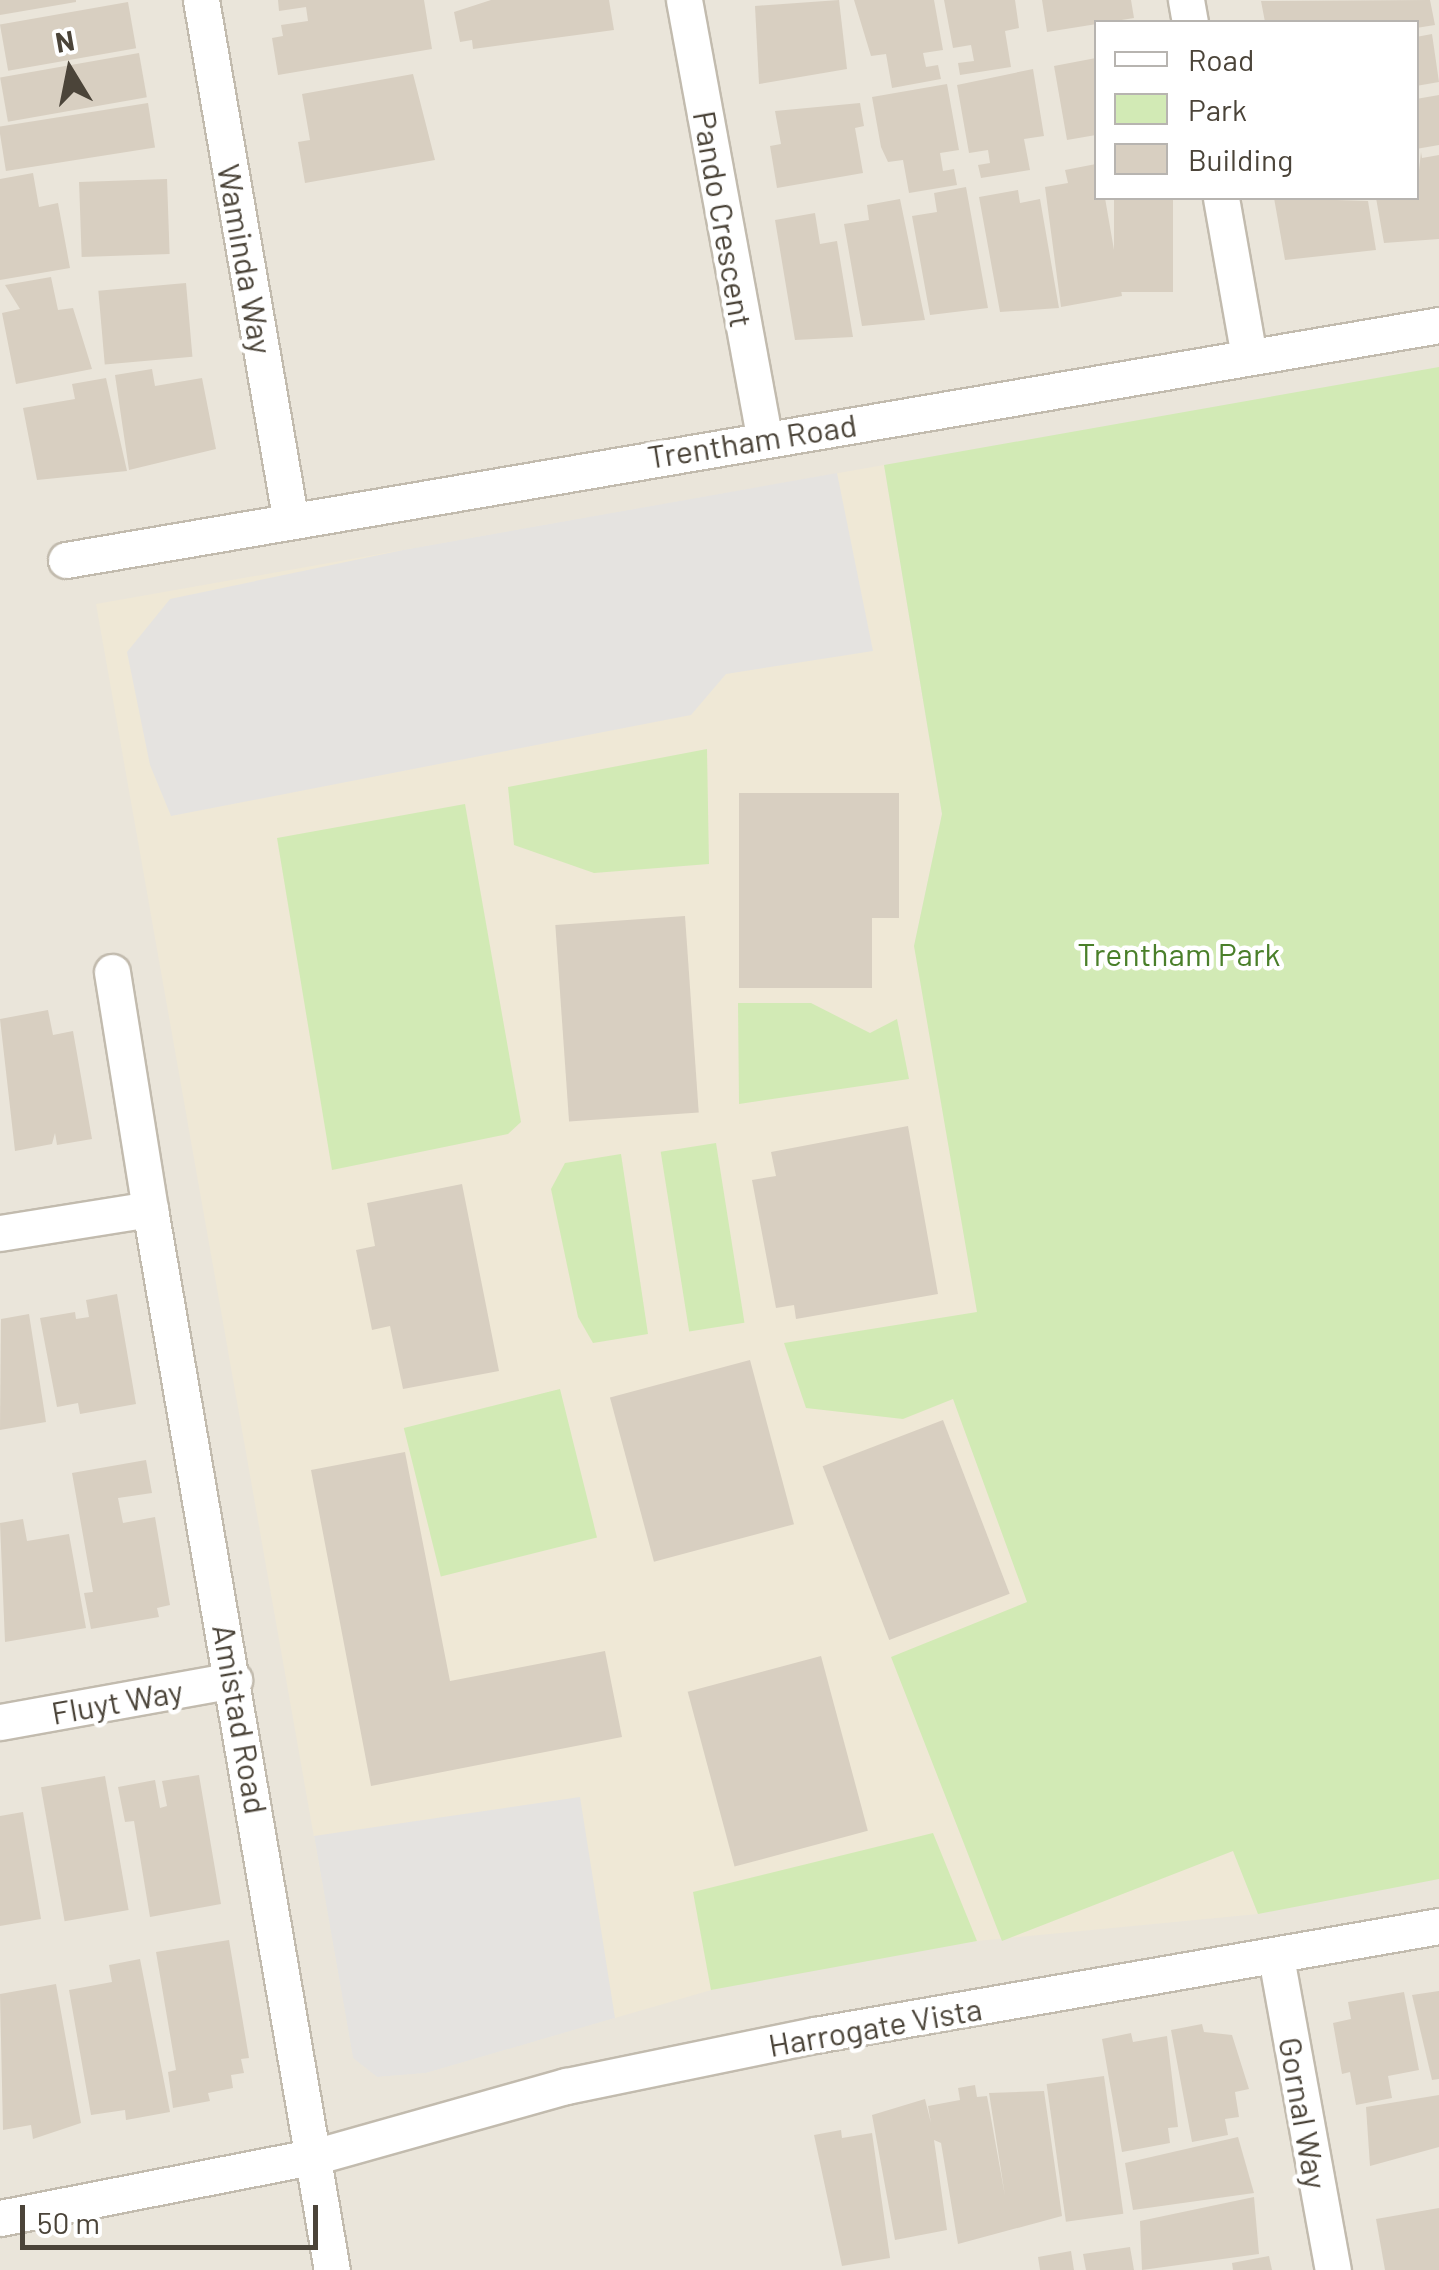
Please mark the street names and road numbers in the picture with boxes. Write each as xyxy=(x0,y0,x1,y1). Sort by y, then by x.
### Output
street label: Pando Crescent xyxy=(686,108,762,330)
street label: Waminda Way xyxy=(210,161,282,357)
street label: Trentham Road xyxy=(645,405,859,475)
street label: Amistad Road xyxy=(205,1621,277,1817)
street label: Fluyt Way xyxy=(48,1671,186,1731)
street label: Harrogate Vista xyxy=(765,1988,985,2064)
street label: Gornal Way xyxy=(1272,2034,1336,2192)

